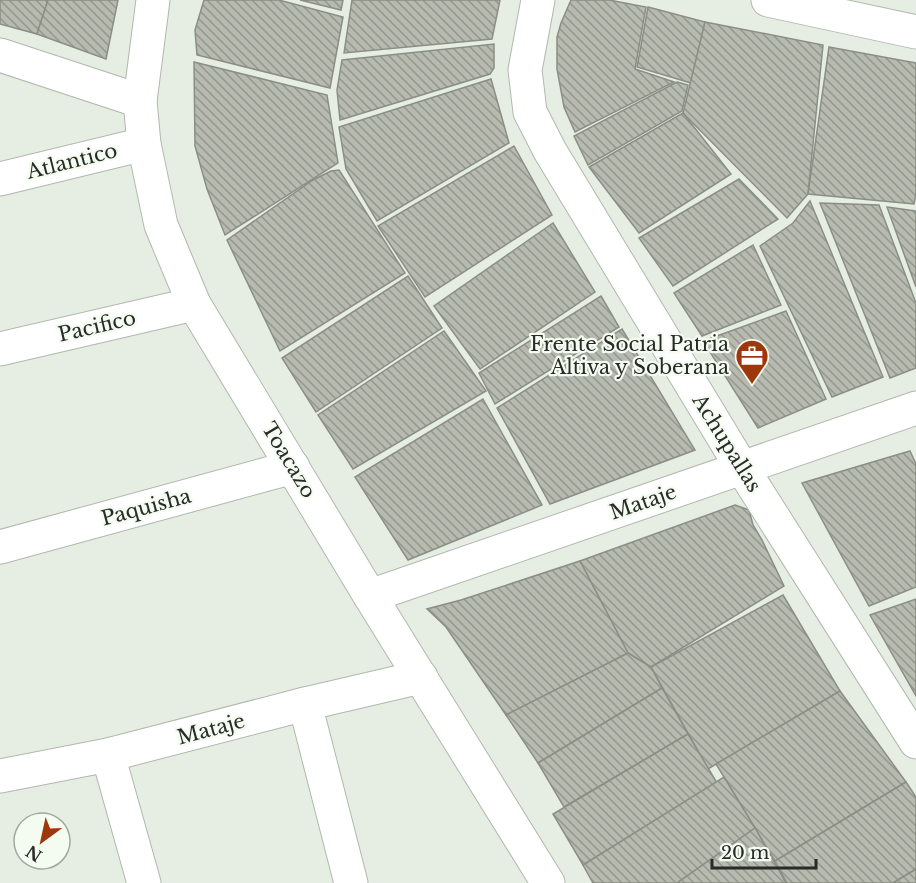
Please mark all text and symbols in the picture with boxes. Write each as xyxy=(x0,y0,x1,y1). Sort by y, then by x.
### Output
street label: Atlantico xyxy=(23,138,120,184)
street label: Pacifico xyxy=(56,305,138,347)
place label: Frente Social Patria Altiva y Soberana xyxy=(530,332,730,379)
office icon: Frente Social Patria Altiva y Soberana xyxy=(734,338,770,385)
street label: Achupallas xyxy=(687,389,767,496)
street label: Toacazo xyxy=(257,418,321,502)
street label: Mataje xyxy=(606,479,680,525)
street label: Paquisha xyxy=(99,483,194,530)
street label: Mataje xyxy=(175,708,247,750)
north arrow xyxy=(12,811,72,871)
scale bar xyxy=(712,832,816,870)
text: N xyxy=(22,841,46,866)
text: 20 m xyxy=(721,842,769,864)

